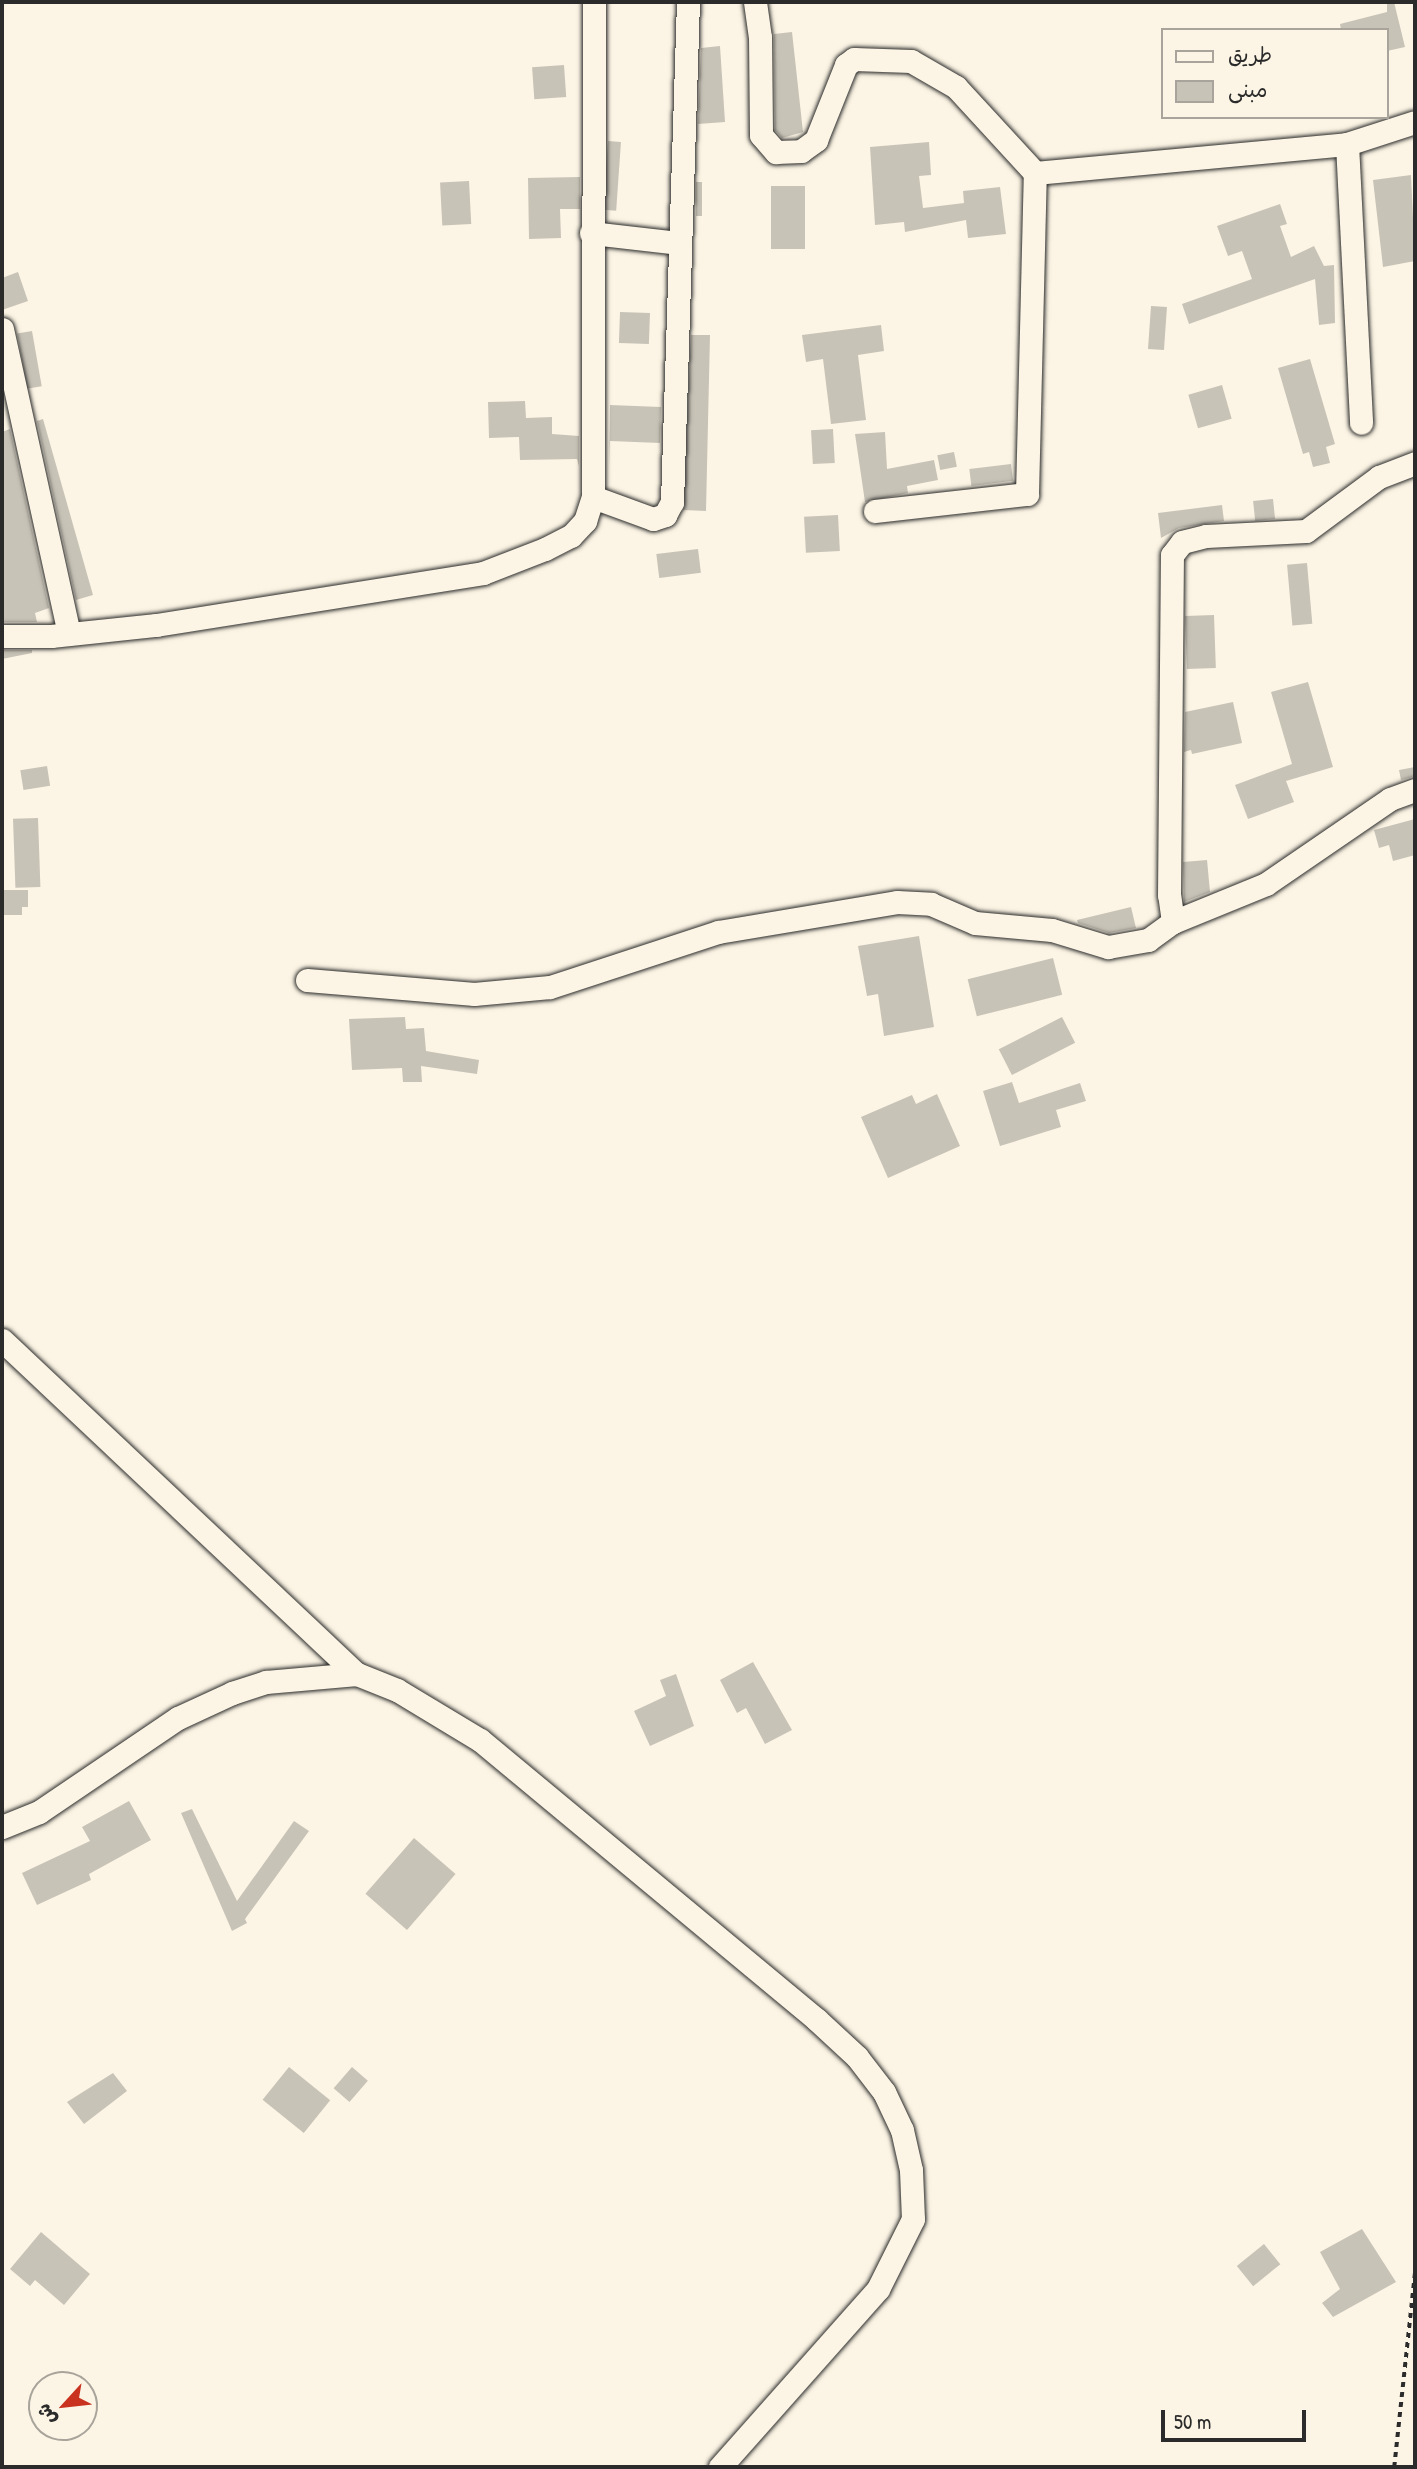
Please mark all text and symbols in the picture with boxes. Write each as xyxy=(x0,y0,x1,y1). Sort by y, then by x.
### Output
legend xyxy=(1162,28,1389,119)
text: طريق xyxy=(1228,40,1272,69)
text: مبنى xyxy=(1228,75,1267,104)
north arrow xyxy=(28,2371,98,2441)
scale bar xyxy=(1165,2396,1310,2440)
text: ش xyxy=(30,2399,62,2430)
text: 50 m xyxy=(1174,2407,1211,2436)

